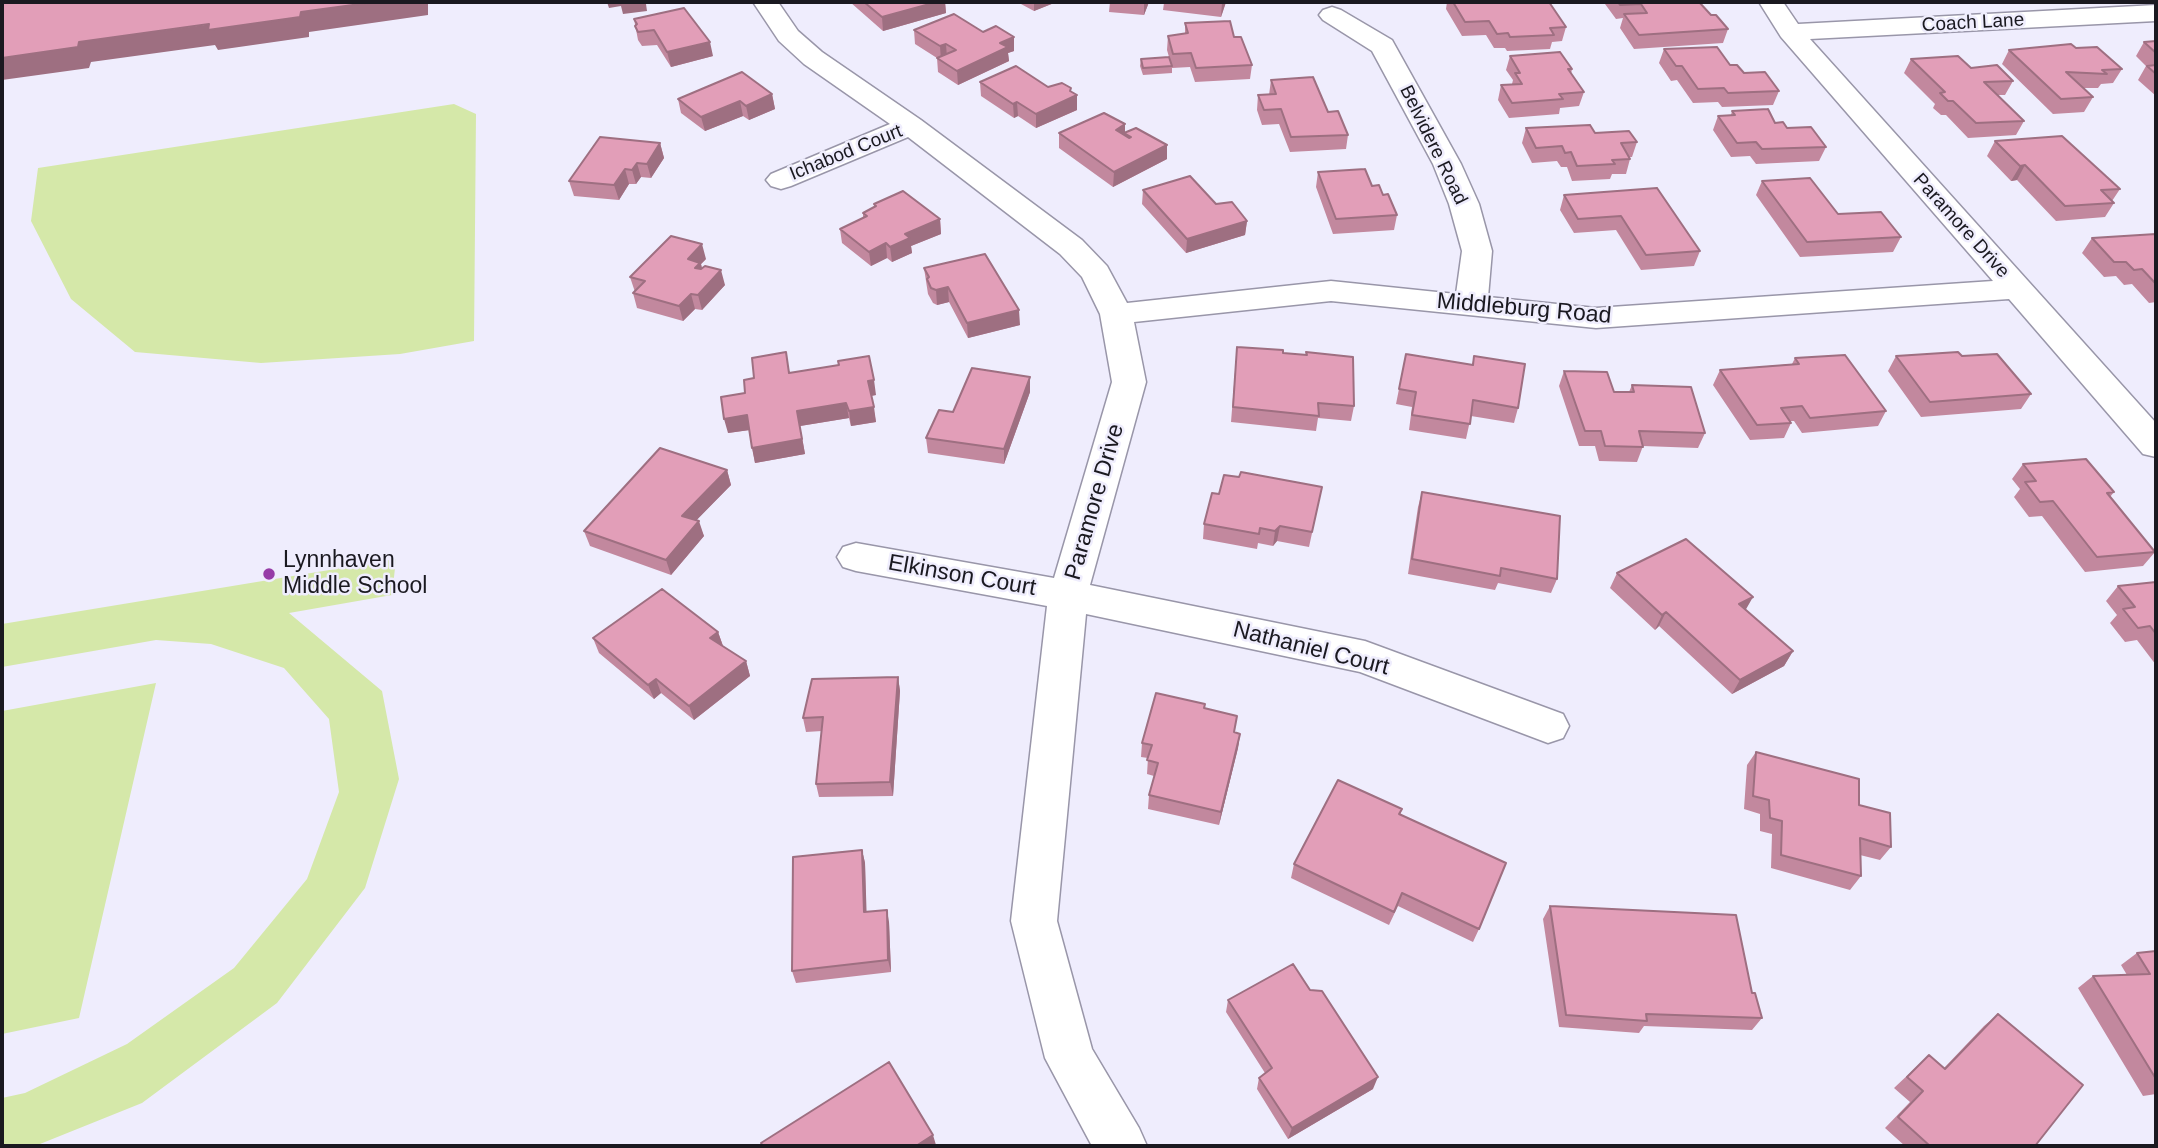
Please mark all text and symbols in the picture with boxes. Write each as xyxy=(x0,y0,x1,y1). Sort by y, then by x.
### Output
street label: Coach Lane xyxy=(1921,9,2025,37)
street label: Belvidere Road xyxy=(1394,82,1472,208)
street label: Ichabod Court xyxy=(786,120,906,186)
street label: Paramore Drive xyxy=(1908,169,2014,283)
street label: Middleburg Road xyxy=(1436,288,1612,330)
street label: Paramore Drive xyxy=(1060,421,1130,583)
place label: Lynnhaven Middle School xyxy=(283,547,427,601)
street label: Elkinson Court xyxy=(886,549,1038,603)
marker: Lynnhaven Middle School xyxy=(261,566,277,582)
street label: Nathaniel Court xyxy=(1230,616,1392,682)

